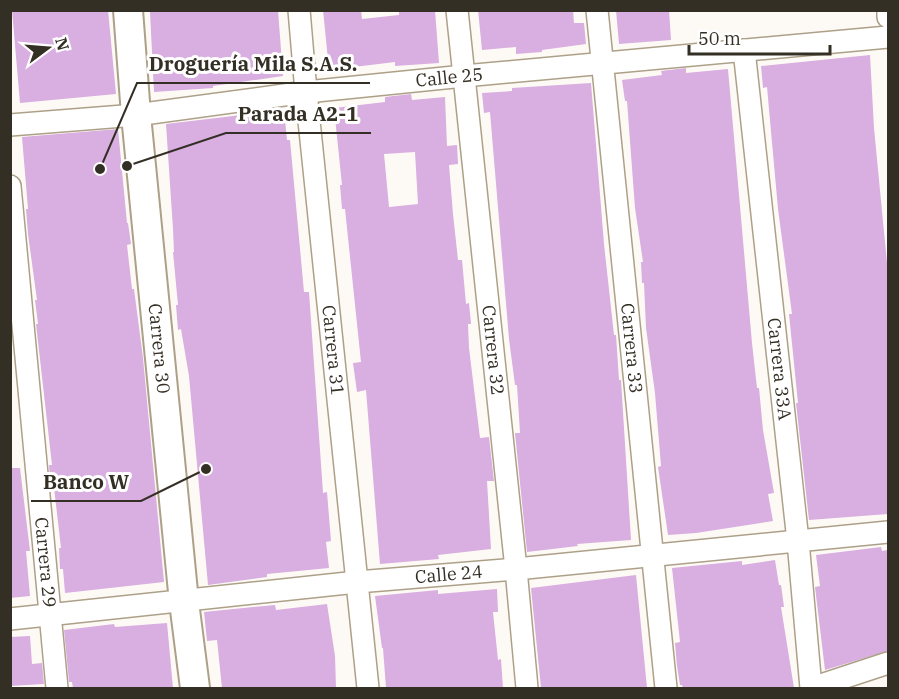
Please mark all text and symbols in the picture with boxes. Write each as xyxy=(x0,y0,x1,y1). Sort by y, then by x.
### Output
north arrow xyxy=(18,18,78,78)
scale bar xyxy=(689,18,830,56)
text: 50 m xyxy=(698,27,741,50)
text: N xyxy=(51,35,74,53)
callout: Droguería Mila S.A.S. xyxy=(137,45,370,83)
text: Droguería Mila S.A.S. xyxy=(149,50,357,77)
street label: Calle 25 xyxy=(414,62,484,92)
callout: Parada A2-1 xyxy=(226,95,371,133)
text: Parada A2-1 xyxy=(238,100,358,127)
street label: Carrera 30 xyxy=(144,302,175,395)
street label: Carrera 33 xyxy=(616,302,648,394)
street label: Carrera 31 xyxy=(317,304,349,396)
street label: Carrera 32 xyxy=(477,304,510,396)
street label: Carrera 33A xyxy=(763,317,797,422)
callout: Banco W xyxy=(31,463,141,501)
text: Banco W xyxy=(43,468,130,495)
street label: Carrera 29 xyxy=(30,516,61,608)
street label: Calle 24 xyxy=(414,560,483,588)

